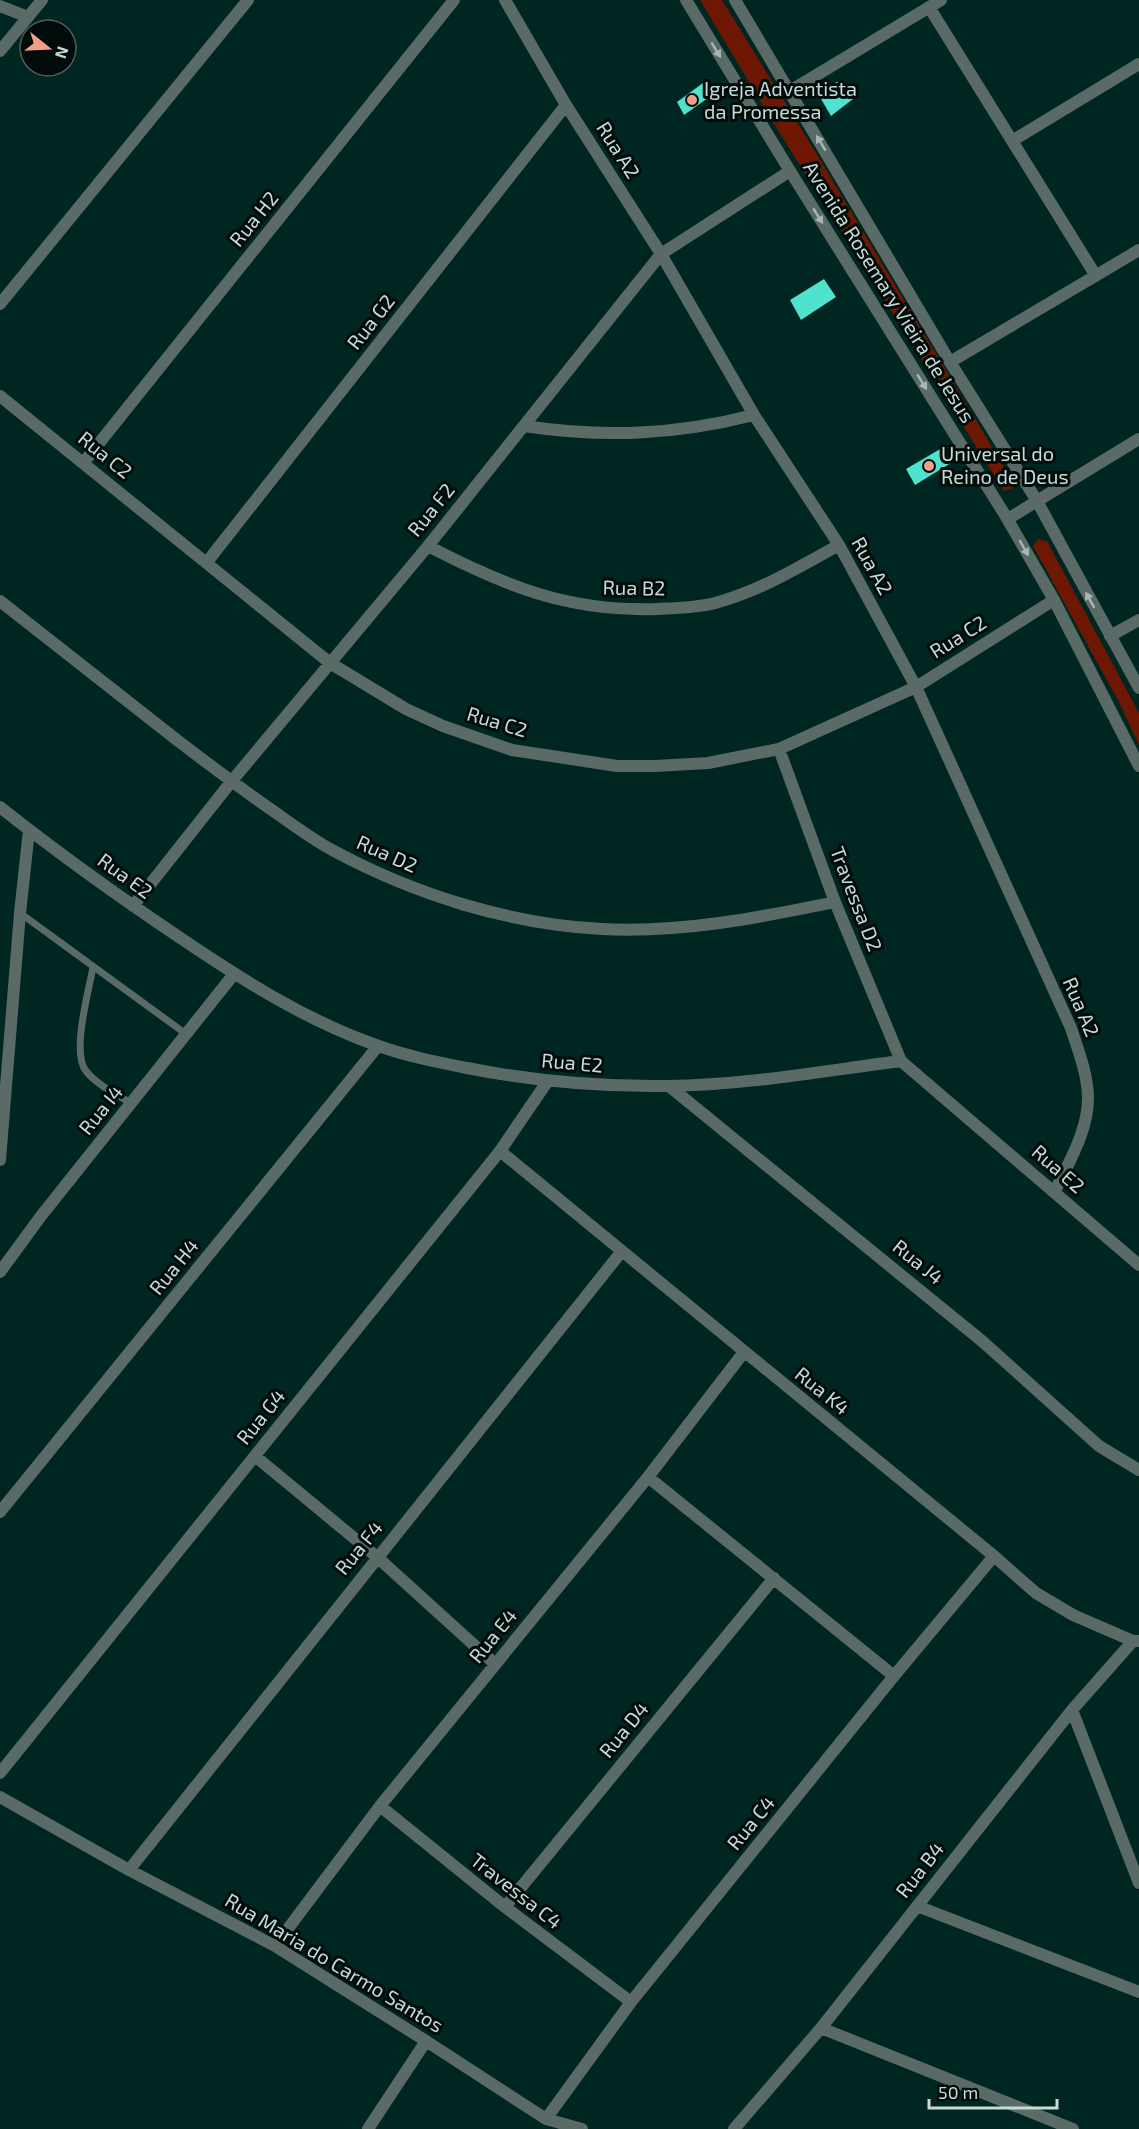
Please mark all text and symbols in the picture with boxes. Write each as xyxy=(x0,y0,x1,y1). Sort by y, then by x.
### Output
north arrow xyxy=(18,18,78,78)
one-way arrow xyxy=(711,42,722,58)
text: N xyxy=(52,44,74,61)
place label: Igreja Adventista da Promessa xyxy=(704,76,857,123)
marker: Igreja Adventista da Promessa xyxy=(685,93,699,107)
street label: Rua A2 xyxy=(592,117,646,182)
one-way arrow xyxy=(815,135,826,151)
street label: Avenida Rosemary Vieira de Jesus xyxy=(799,156,981,427)
street label: Rua H2 xyxy=(224,186,283,251)
one-way arrow xyxy=(813,208,824,225)
street label: Rua G2 xyxy=(341,289,399,354)
one-way arrow xyxy=(916,374,927,390)
street label: Rua C2 xyxy=(74,425,137,483)
place label: Universal do Reino de Deus xyxy=(941,441,1069,488)
marker: Universal do Reino de Deus xyxy=(922,459,936,473)
street label: Rua F2 xyxy=(402,478,459,541)
street label: Rua A2 xyxy=(847,532,898,599)
one-way arrow xyxy=(1019,540,1029,557)
street label: Rua B2 xyxy=(602,574,666,600)
one-way arrow xyxy=(1086,592,1096,609)
street label: Rua C2 xyxy=(925,610,990,663)
street label: Rua C2 xyxy=(464,701,530,742)
street label: Rua D2 xyxy=(353,829,421,877)
street label: Travessa D2 xyxy=(826,843,888,954)
street label: Rua E2 xyxy=(94,847,158,903)
street label: Rua A2 xyxy=(1059,973,1105,1040)
street label: Rua E2 xyxy=(540,1047,604,1077)
street label: Rua I4 xyxy=(73,1080,127,1139)
street label: Rua E2 xyxy=(1028,1139,1090,1198)
street label: Rua H4 xyxy=(143,1234,203,1299)
street label: Rua J4 xyxy=(889,1234,949,1289)
street label: Rua K4 xyxy=(791,1361,855,1419)
street label: Rua G4 xyxy=(231,1384,290,1449)
street label: Rua F4 xyxy=(329,1516,387,1579)
street label: Rua E4 xyxy=(463,1603,521,1667)
street label: Rua D4 xyxy=(594,1697,653,1762)
street label: Rua C4 xyxy=(721,1791,779,1854)
street label: Rua B4 xyxy=(890,1837,948,1902)
street label: Travessa C4 xyxy=(466,1847,567,1933)
street label: Rua Maria do Carmo Santos xyxy=(221,1887,448,2037)
scale bar xyxy=(929,2072,1056,2110)
text: 50 m xyxy=(938,2081,978,2103)

